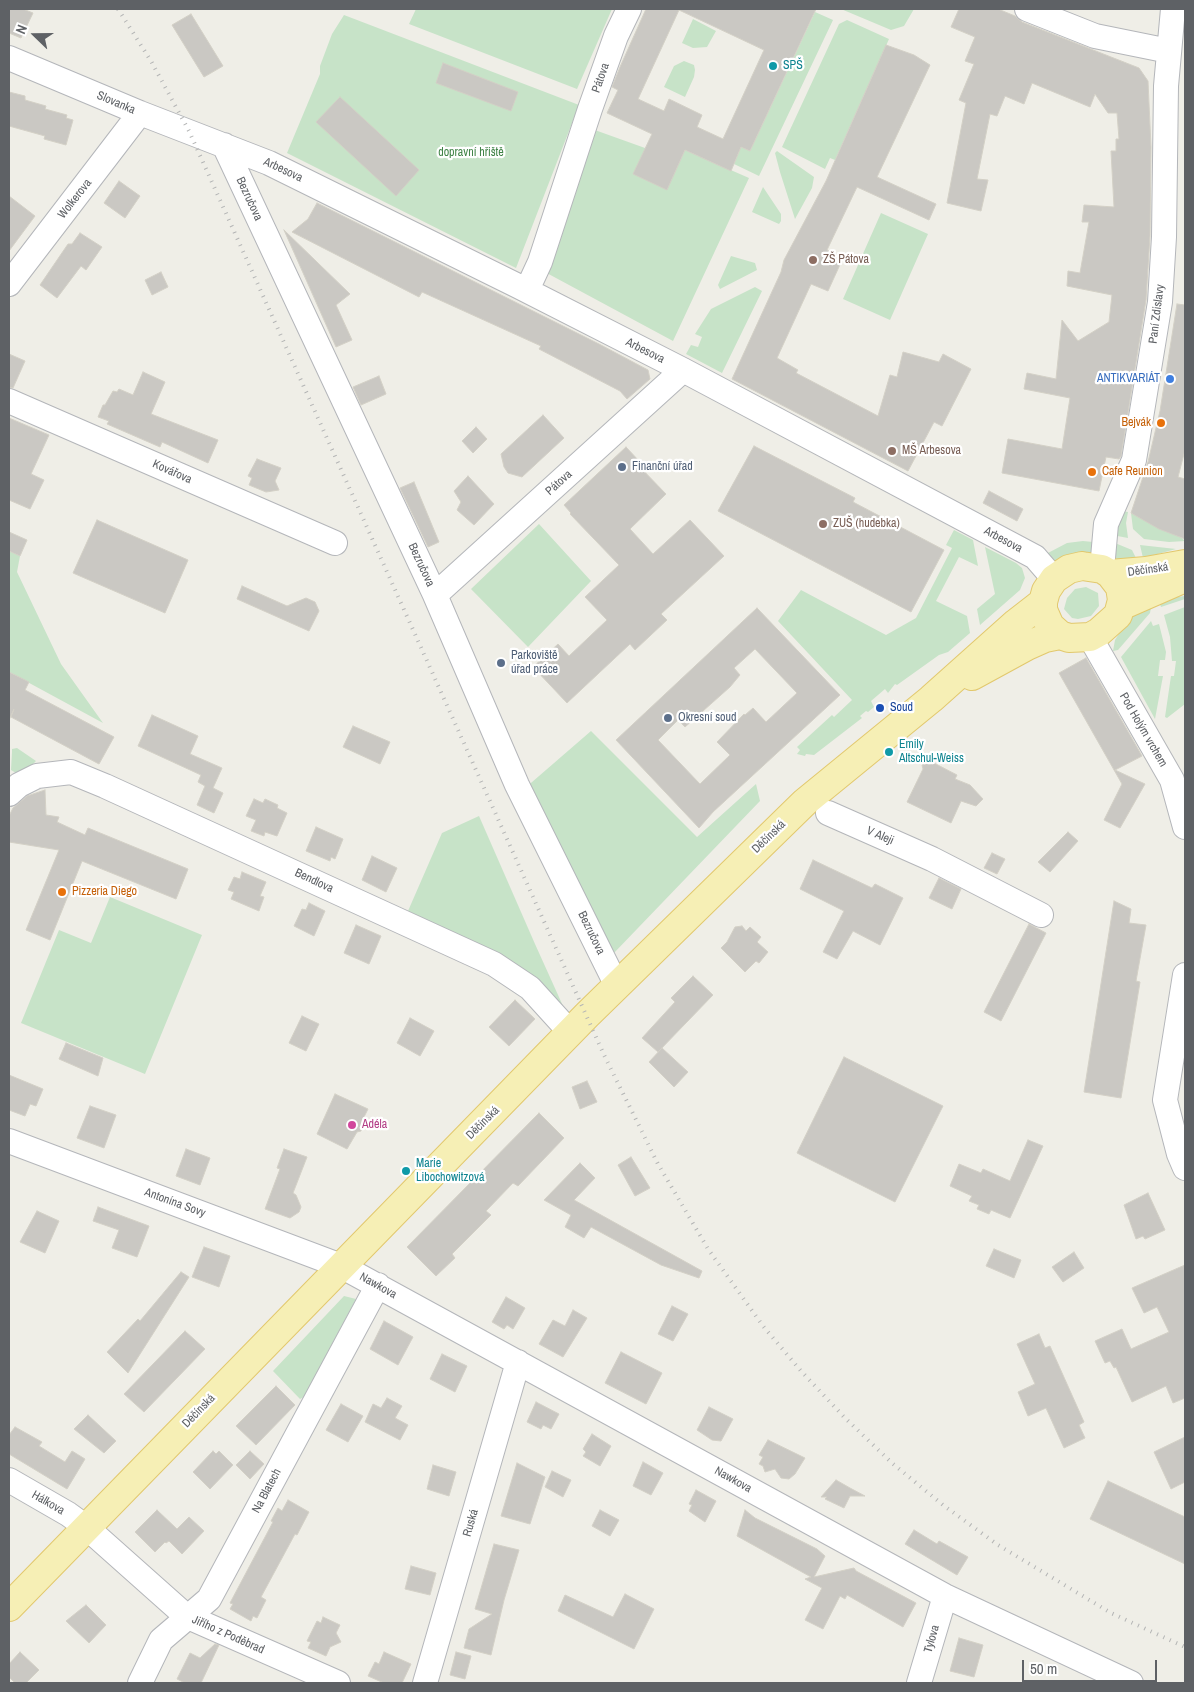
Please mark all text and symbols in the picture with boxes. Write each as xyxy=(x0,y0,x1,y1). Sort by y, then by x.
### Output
north arrow xyxy=(10,10,60,60)
text: N xyxy=(11,22,31,37)
place label: SPŠ xyxy=(783,59,803,73)
marker: SPŠ xyxy=(767,60,779,72)
street label: Pátova xyxy=(589,61,613,95)
street label: Slovanka xyxy=(95,88,137,118)
park label: dopravní hřiště xyxy=(438,146,504,160)
street label: Arbesova xyxy=(261,155,305,185)
street label: Bezručova xyxy=(233,175,265,223)
street label: Wolkerova xyxy=(55,176,95,222)
place label: ZŠ Pátova xyxy=(823,253,869,267)
marker: ZŠ Pátova xyxy=(807,254,819,266)
street label: Paní Zdislavy xyxy=(1146,284,1168,344)
street label: Arbesova xyxy=(623,335,667,367)
place label: ANTIKVARIÁT xyxy=(1097,372,1160,386)
marker: ANTIKVARIÁT xyxy=(1164,373,1176,385)
place label: Bejvák xyxy=(1121,416,1151,430)
marker: Bejvák xyxy=(1155,417,1167,429)
place label: MŠ Arbesova xyxy=(902,444,961,458)
marker: MŠ Arbesova xyxy=(886,445,898,457)
street label: Kovářova xyxy=(150,457,194,487)
place label: Finanční úřad xyxy=(632,460,693,474)
marker: Finanční úřad xyxy=(616,461,628,473)
place label: Cafe Reunion xyxy=(1102,465,1163,479)
marker: Cafe Reunion xyxy=(1086,466,1098,478)
street label: Pátova xyxy=(543,467,575,499)
place label: ZUŠ (hudebka) xyxy=(833,517,900,531)
marker: ZUŠ (hudebka) xyxy=(817,518,829,530)
street label: Arbesova xyxy=(981,524,1025,556)
street label: Bezručova xyxy=(405,541,437,589)
street label: Děčínská xyxy=(1127,560,1169,580)
place label: Parkoviště úřad práce xyxy=(511,649,558,677)
marker: Parkoviště úřad práce xyxy=(495,657,507,669)
street label: Pod Holým vrchem xyxy=(1116,690,1170,770)
place label: Soud xyxy=(890,701,913,715)
marker: Soud xyxy=(874,702,886,714)
place label: Okresní soud xyxy=(678,711,737,725)
marker: Okresní soud xyxy=(662,712,674,724)
place label: Emily Altschul-Weiss xyxy=(899,738,964,766)
marker: Emily Altschul-Weiss xyxy=(883,746,895,758)
street label: Děčínská xyxy=(749,818,789,856)
street label: V Aleji xyxy=(864,824,896,848)
street label: Bendlova xyxy=(292,866,336,896)
place label: Pizzeria Diego xyxy=(72,885,137,899)
marker: Pizzeria Diego xyxy=(56,886,68,898)
street label: Bezručova xyxy=(574,909,608,957)
street label: Děčínská xyxy=(463,1103,503,1143)
place label: Adéla xyxy=(362,1118,387,1132)
marker: Adéla xyxy=(346,1119,358,1131)
place label: Marie Libochowitzová xyxy=(416,1157,484,1185)
marker: Marie Libochowitzová xyxy=(400,1165,412,1177)
street label: Antonína Sovy xyxy=(142,1185,208,1221)
street label: Nawkova xyxy=(357,1270,399,1302)
street label: Děčínská xyxy=(180,1391,218,1431)
street label: Nawkova xyxy=(712,1464,754,1496)
street label: Na Blatech xyxy=(249,1466,285,1516)
street label: Hálkova xyxy=(29,1488,67,1518)
street label: Ruská xyxy=(460,1508,482,1538)
street label: Jiřího z Poděbrad xyxy=(190,1613,266,1657)
street label: Tylova xyxy=(921,1623,943,1655)
scale bar xyxy=(1024,1650,1159,1682)
text: 50 m xyxy=(1030,1658,1057,1679)

